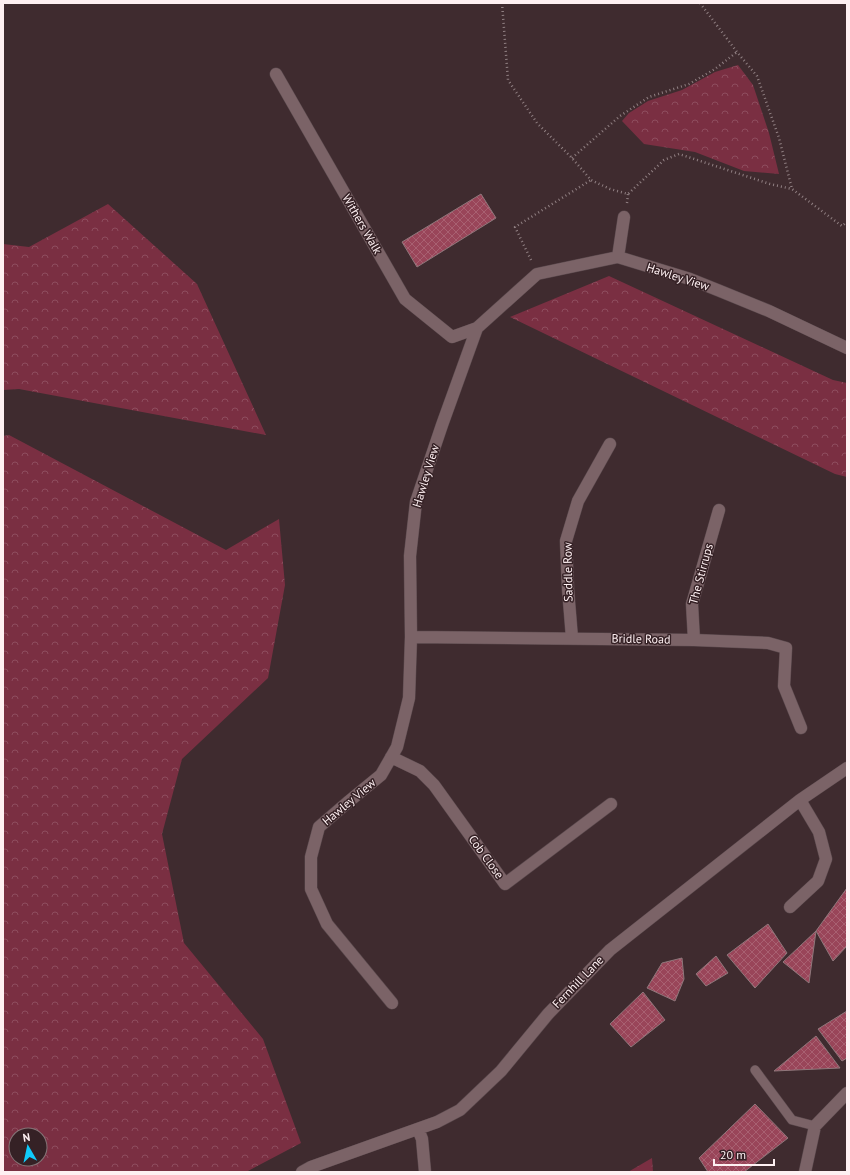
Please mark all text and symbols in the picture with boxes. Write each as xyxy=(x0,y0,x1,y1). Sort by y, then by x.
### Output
street label: Withers Walk xyxy=(339,191,386,257)
street label: Hawley View xyxy=(645,259,712,294)
street label: Hawley View xyxy=(409,442,442,509)
street label: Saddle Row xyxy=(559,542,576,602)
street label: The Stirrups xyxy=(685,542,716,606)
street label: Bridle Road xyxy=(611,630,671,647)
street label: Hawley View xyxy=(319,775,379,828)
street label: Cob Close xyxy=(465,832,507,882)
street label: Fernhill Lane xyxy=(549,952,606,1011)
north arrow xyxy=(8,1127,48,1167)
text: N xyxy=(22,1130,31,1145)
scale bar xyxy=(714,1141,774,1167)
text: 20 m xyxy=(720,1147,746,1162)

